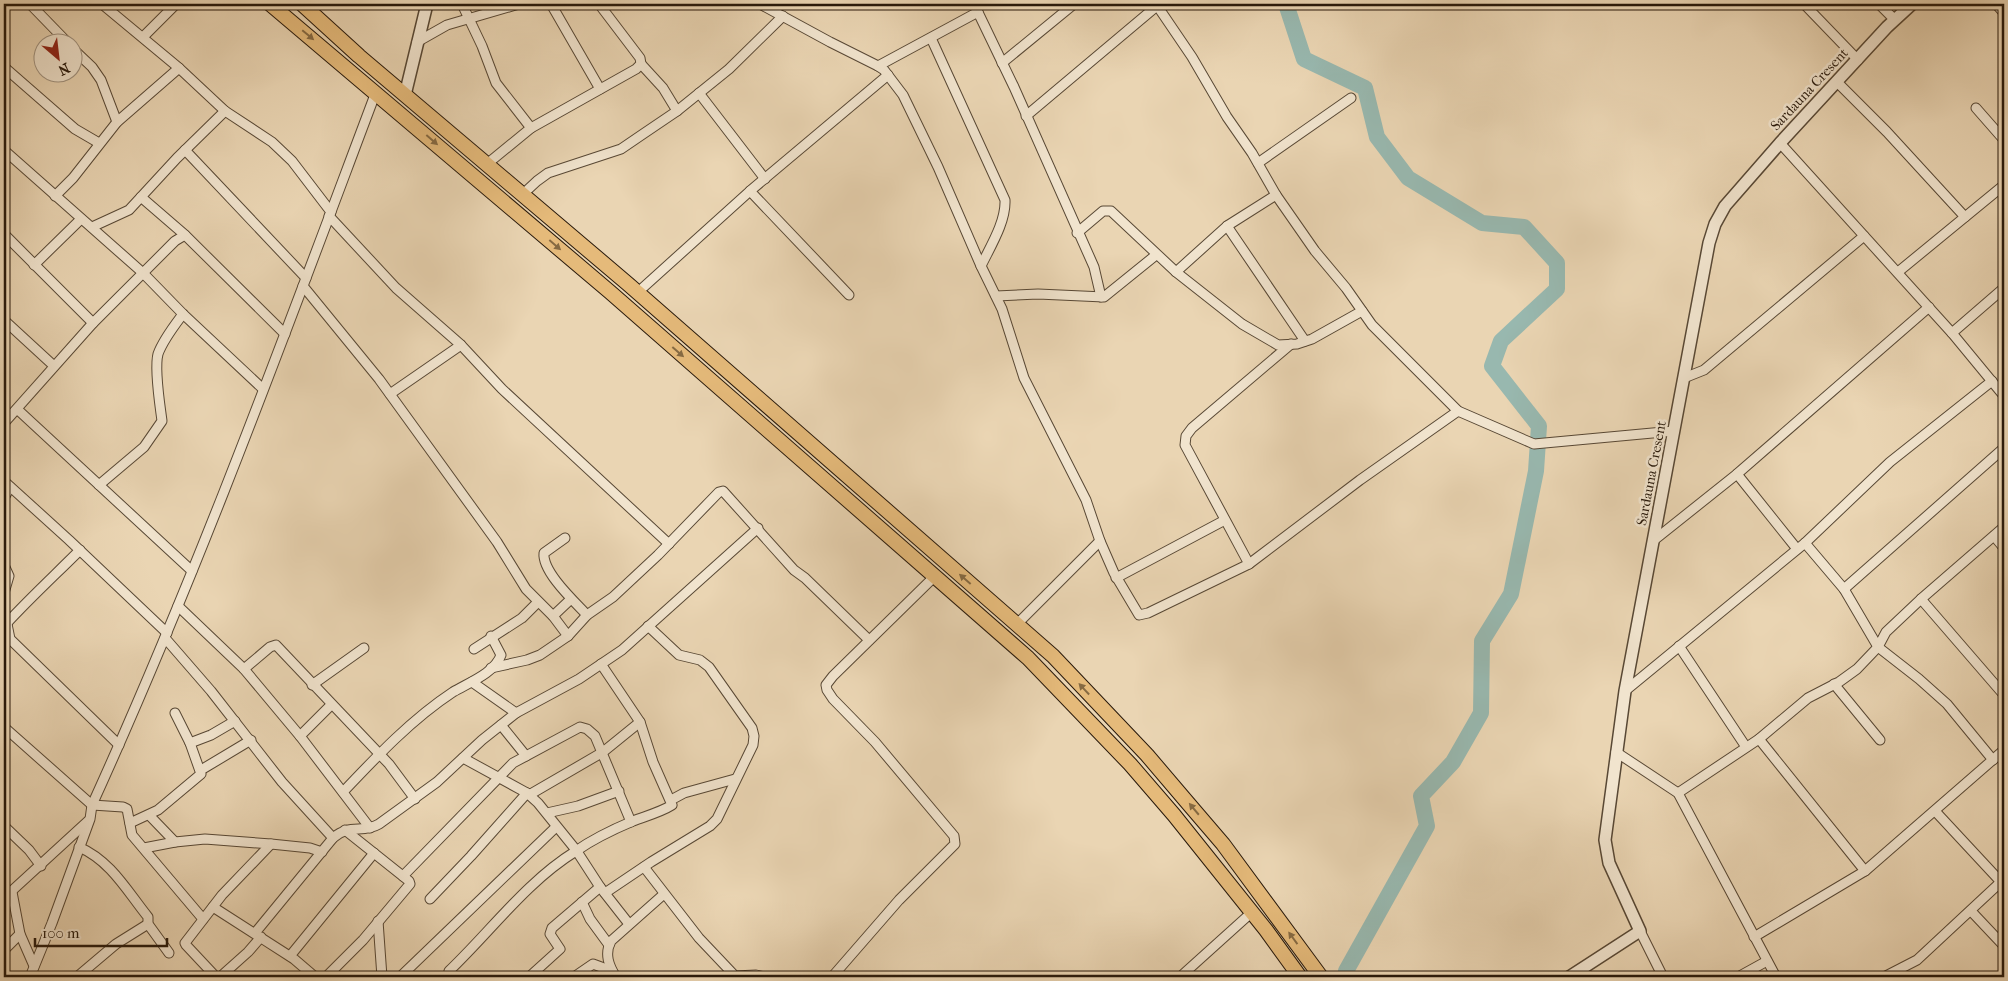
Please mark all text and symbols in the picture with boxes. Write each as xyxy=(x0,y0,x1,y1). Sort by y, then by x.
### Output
one-way arrow xyxy=(301,29,314,40)
north arrow xyxy=(32,32,82,82)
street label: Sardauna Cresent xyxy=(1767,45,1852,134)
text: N xyxy=(55,59,73,79)
one-way arrow xyxy=(425,134,438,145)
one-way arrow xyxy=(549,240,562,251)
one-way arrow xyxy=(672,346,684,358)
street label: Sardauna Cresent xyxy=(1633,419,1670,527)
one-way arrow xyxy=(959,573,972,584)
one-way arrow xyxy=(1078,683,1090,695)
one-way arrow xyxy=(1188,803,1199,816)
scale bar xyxy=(35,916,168,948)
text: 100 m xyxy=(42,924,80,942)
one-way arrow xyxy=(1287,932,1298,945)

